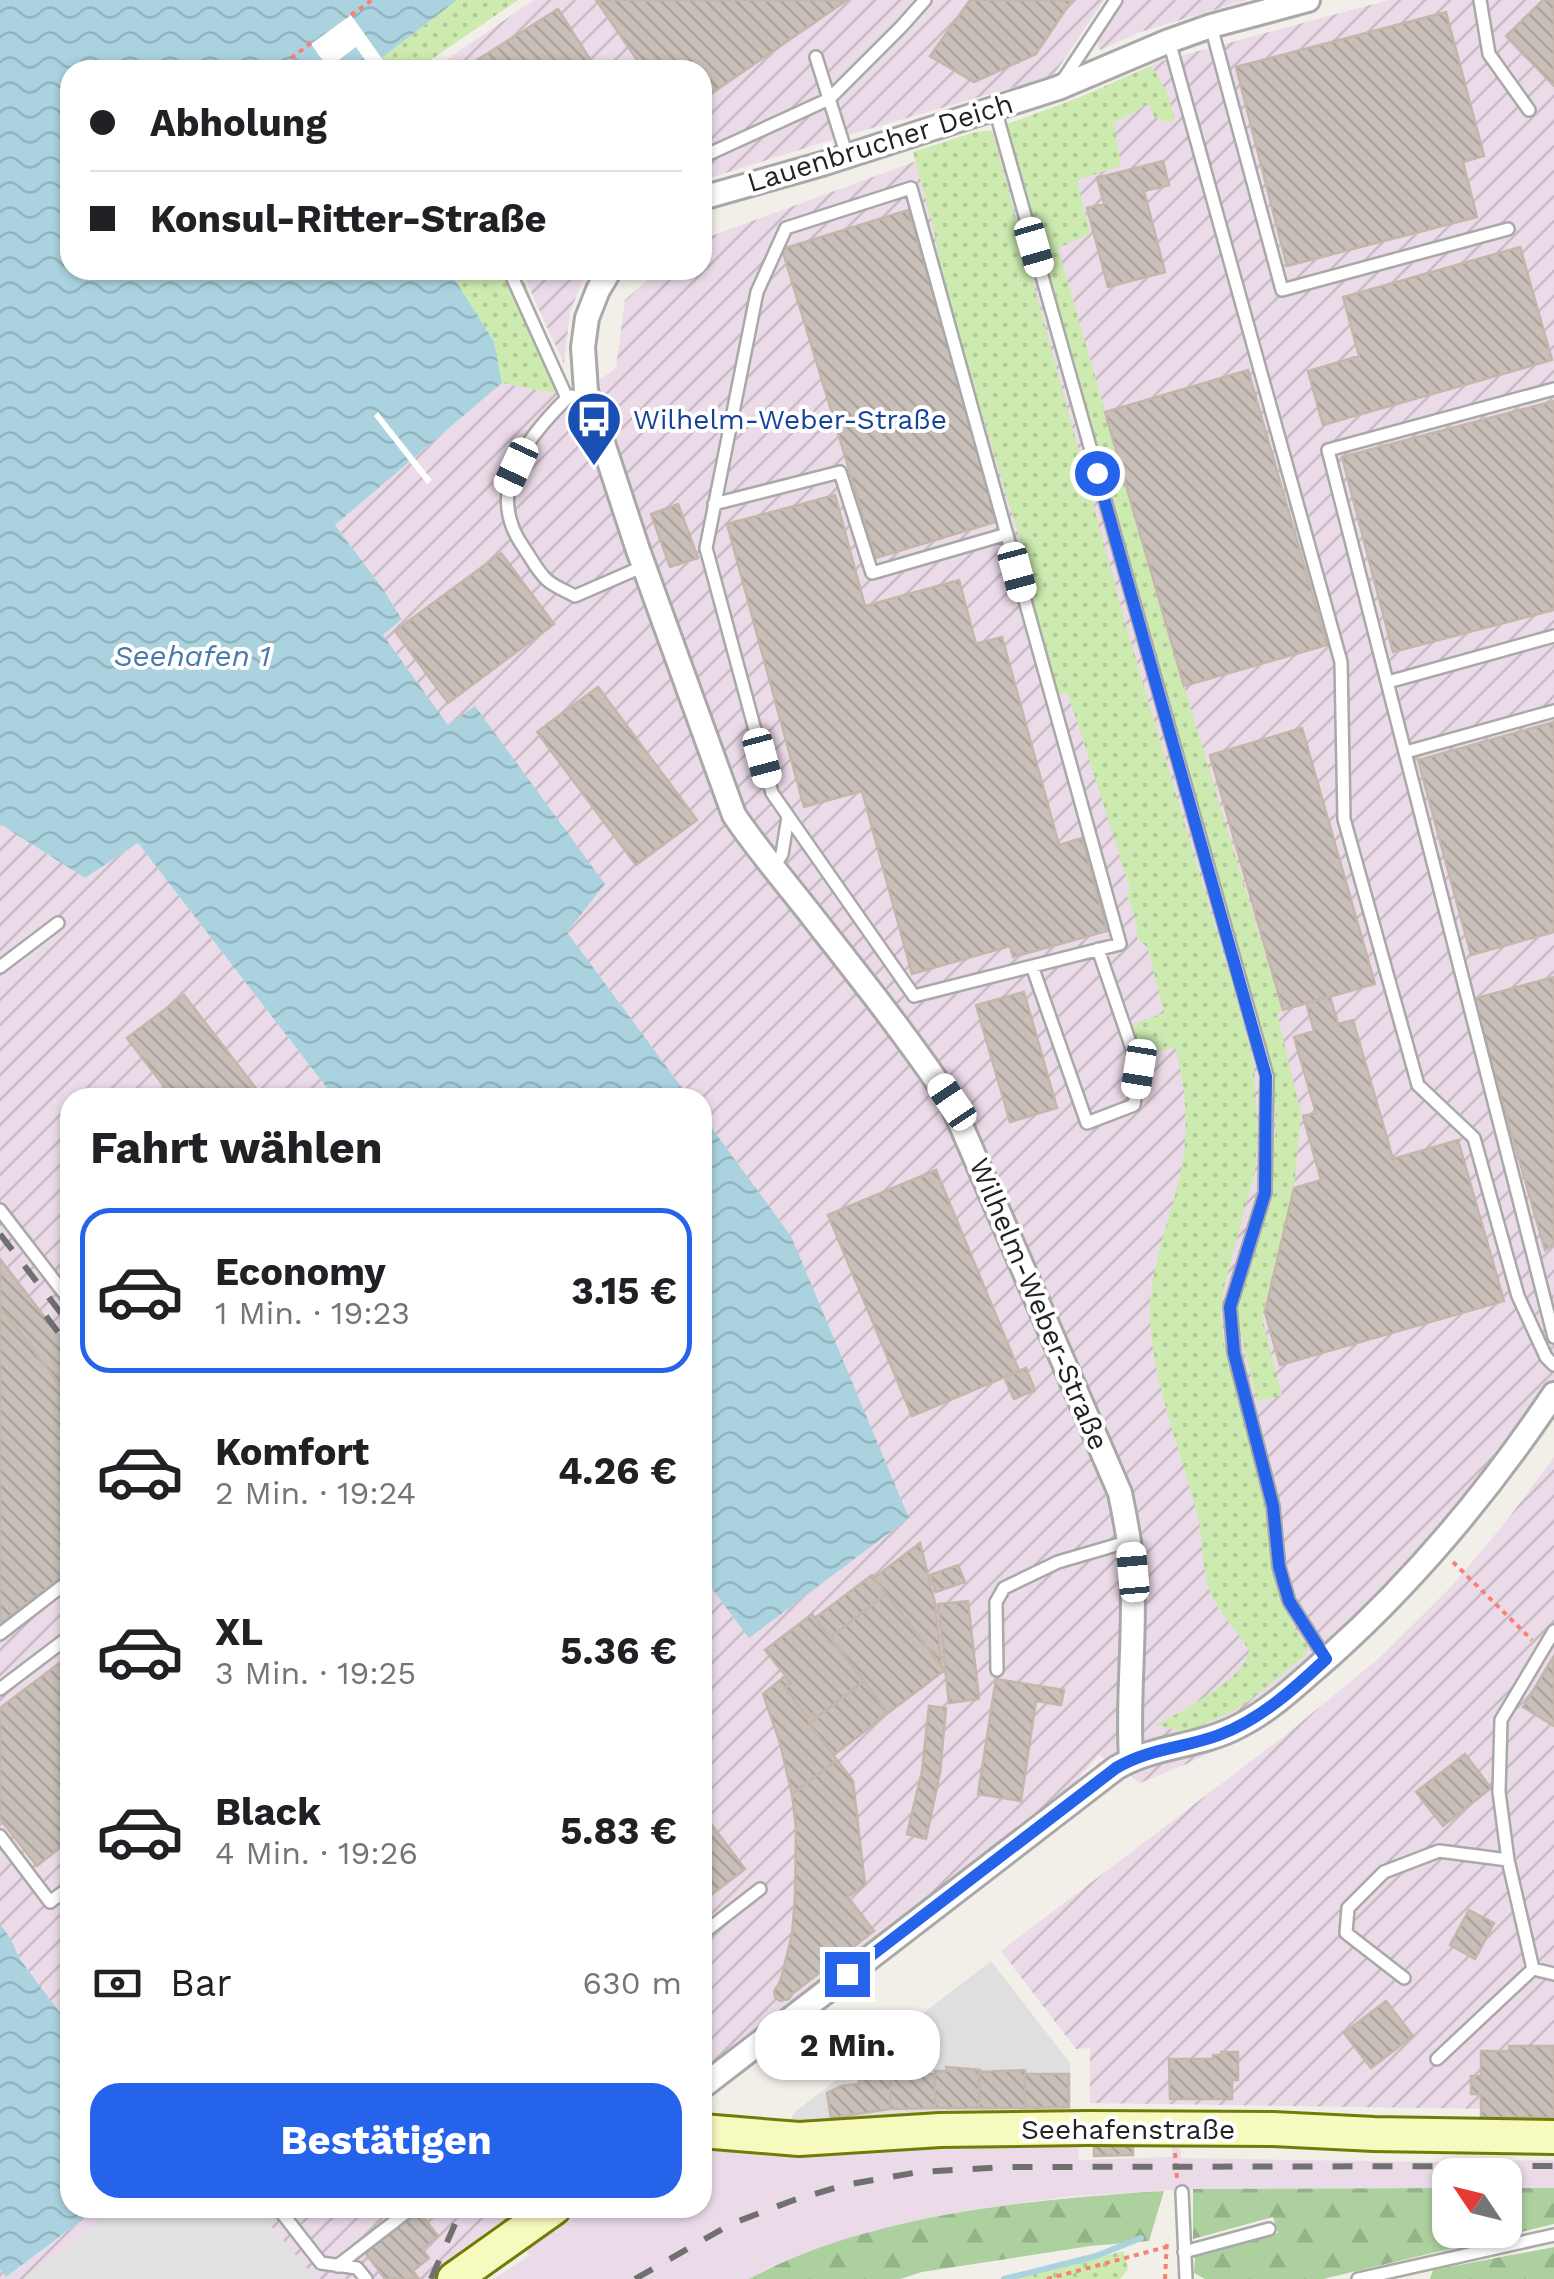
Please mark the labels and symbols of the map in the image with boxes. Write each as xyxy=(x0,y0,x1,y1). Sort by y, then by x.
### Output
street label: Lauenbrucher Deich xyxy=(743,87,1017,199)
car xyxy=(1011,214,1057,280)
bus stop icon: Wilhelm-Weber-Straße xyxy=(564,389,624,468)
place label: Wilhelm-Weber-Straße xyxy=(633,403,947,436)
car xyxy=(490,433,542,501)
route start xyxy=(1075,451,1120,496)
car xyxy=(995,539,1039,605)
water label: Seehafen 1 xyxy=(113,638,271,673)
car xyxy=(740,725,784,791)
car xyxy=(1119,1037,1159,1101)
car xyxy=(923,1069,981,1135)
street label: Wilhelm-Weber-Straße xyxy=(963,1153,1115,1455)
car xyxy=(1115,1541,1151,1603)
route end xyxy=(825,1952,870,1997)
callout: 2 Min. xyxy=(754,2009,940,2079)
street label: Seehafenstraße xyxy=(1021,2113,1235,2146)
north arrow xyxy=(1432,2158,1522,2248)

